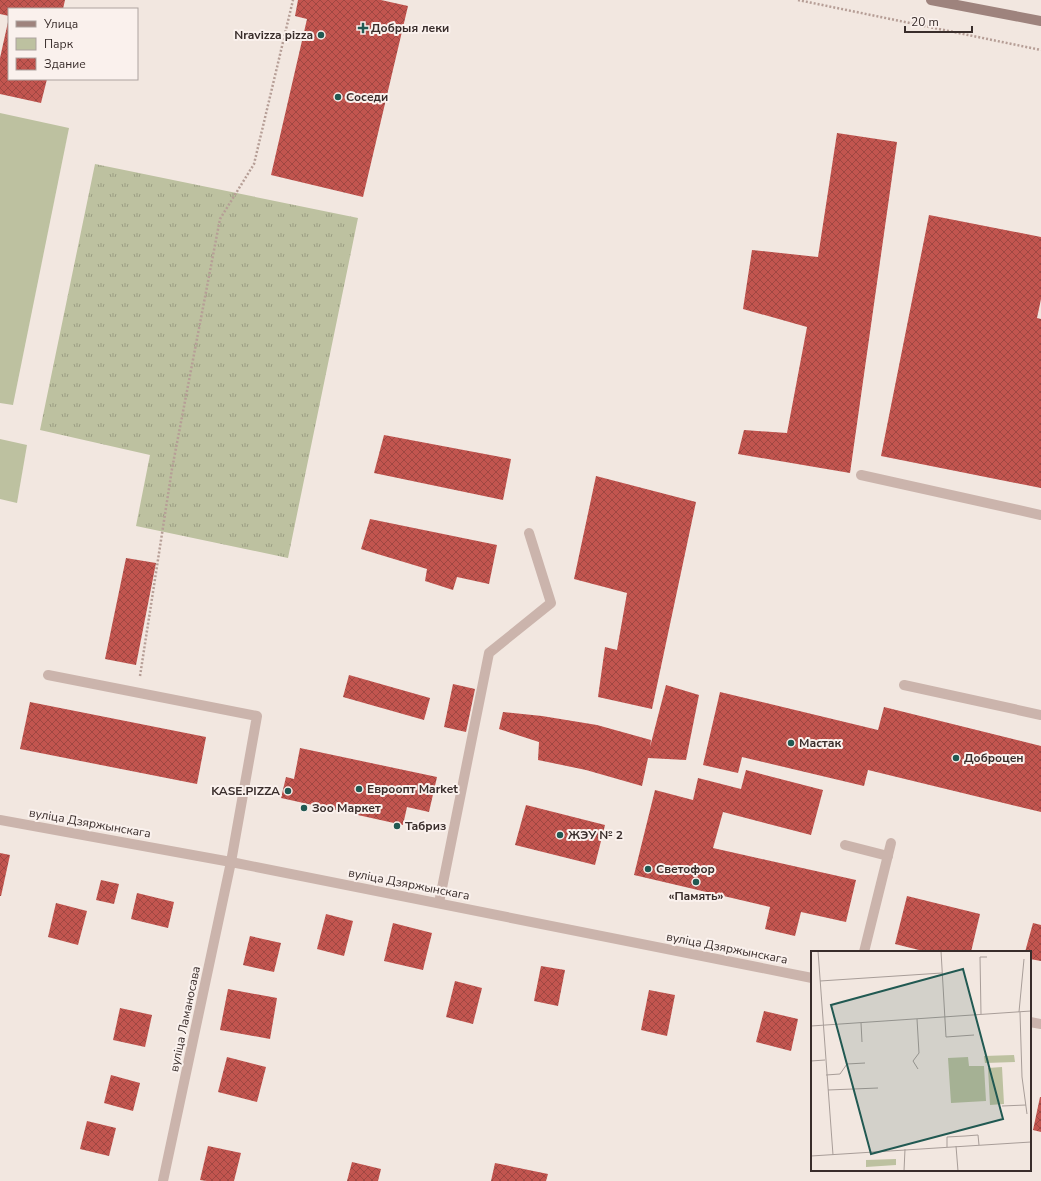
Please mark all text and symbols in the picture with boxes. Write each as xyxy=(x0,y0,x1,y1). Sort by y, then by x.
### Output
legend xyxy=(8,8,138,80)
scale bar xyxy=(905,8,972,34)
text: 20 m xyxy=(911,14,939,30)
text: Улица xyxy=(43,16,78,32)
place label: Добрыя леки xyxy=(371,20,449,36)
marker: Добрыя леки xyxy=(358,23,368,33)
place label: Nravizza pizza xyxy=(234,27,313,43)
marker: Nravizza pizza xyxy=(316,30,326,40)
text: Парк xyxy=(44,36,74,52)
text: Здание xyxy=(44,56,86,72)
place label: Соседи xyxy=(346,89,388,105)
marker: Соседи xyxy=(333,92,343,102)
place label: Мастак xyxy=(799,735,841,751)
marker: Мастак xyxy=(786,738,796,748)
place label: Доброцен xyxy=(964,750,1024,766)
marker: Доброцен xyxy=(951,753,961,763)
place label: Евроопт Market xyxy=(367,781,458,797)
place label: KASE.PIZZA xyxy=(211,783,280,799)
marker: Евроопт Market xyxy=(354,784,364,794)
marker: KASE.PIZZA xyxy=(283,786,293,796)
place label: Зоо Маркет xyxy=(312,800,381,816)
marker: Зоо Маркет xyxy=(299,803,309,813)
street label: вуліца Дзяржынскага xyxy=(28,804,152,842)
place label: Табриз xyxy=(405,818,446,834)
marker: Табриз xyxy=(392,821,402,831)
place label: ЖЭУ № 2 xyxy=(568,827,623,843)
marker: ЖЭУ № 2 xyxy=(555,830,565,840)
place label: Светофор xyxy=(656,861,715,877)
street label: вуліца Дзяржынскага xyxy=(347,864,471,904)
marker: Светофор xyxy=(643,864,653,874)
marker: «Память» xyxy=(691,877,701,887)
place label: «Память» xyxy=(668,888,724,904)
street label: вуліца Дзяржынскага xyxy=(665,928,789,968)
inset map xyxy=(811,951,1031,1171)
street label: вуліца Ламаносава xyxy=(166,965,204,1073)

